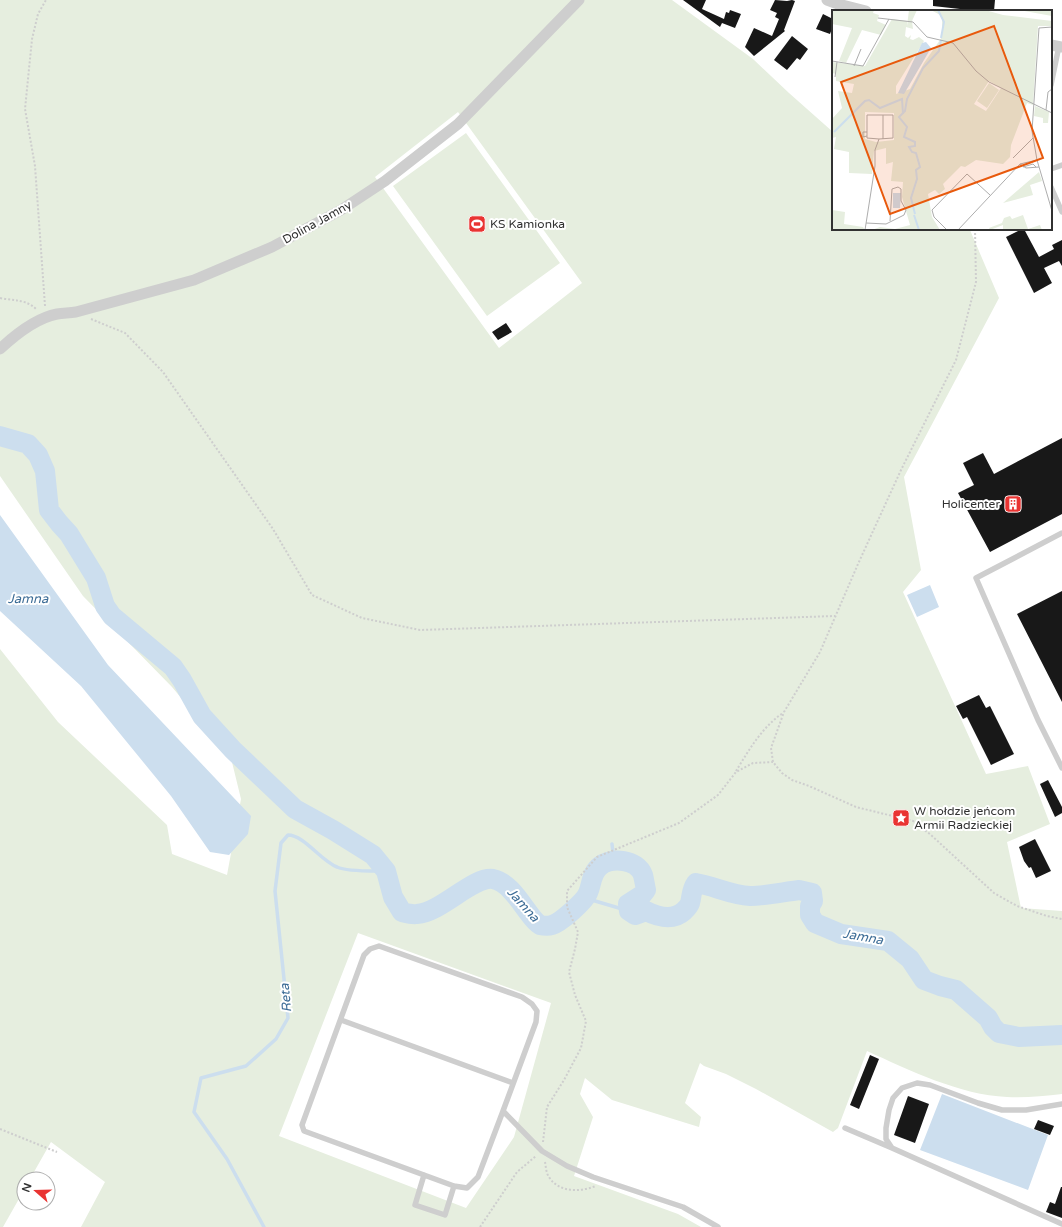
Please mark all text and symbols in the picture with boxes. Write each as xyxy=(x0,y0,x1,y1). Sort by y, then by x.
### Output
inset map xyxy=(832,10,1052,230)
street label: Dolina Jamny xyxy=(280,197,354,247)
sports icon: KS Kamionka xyxy=(467,214,487,234)
place label: KS Kamionka xyxy=(490,217,565,231)
building icon: Holicenter xyxy=(1003,494,1023,514)
place label: Holicenter xyxy=(942,497,1000,511)
water label: Jamna xyxy=(8,591,49,607)
place label: W hołdzie jeńcom Armii Radzieckiej xyxy=(914,804,1015,832)
place icon: W hołdzie jeńcom Armii Radzieckiej xyxy=(891,808,911,828)
water label: Jamna xyxy=(503,885,543,926)
water label: Jamna xyxy=(842,926,885,949)
water label: Reta xyxy=(277,982,295,1013)
north arrow xyxy=(16,1171,56,1211)
text: N xyxy=(19,1181,35,1194)

